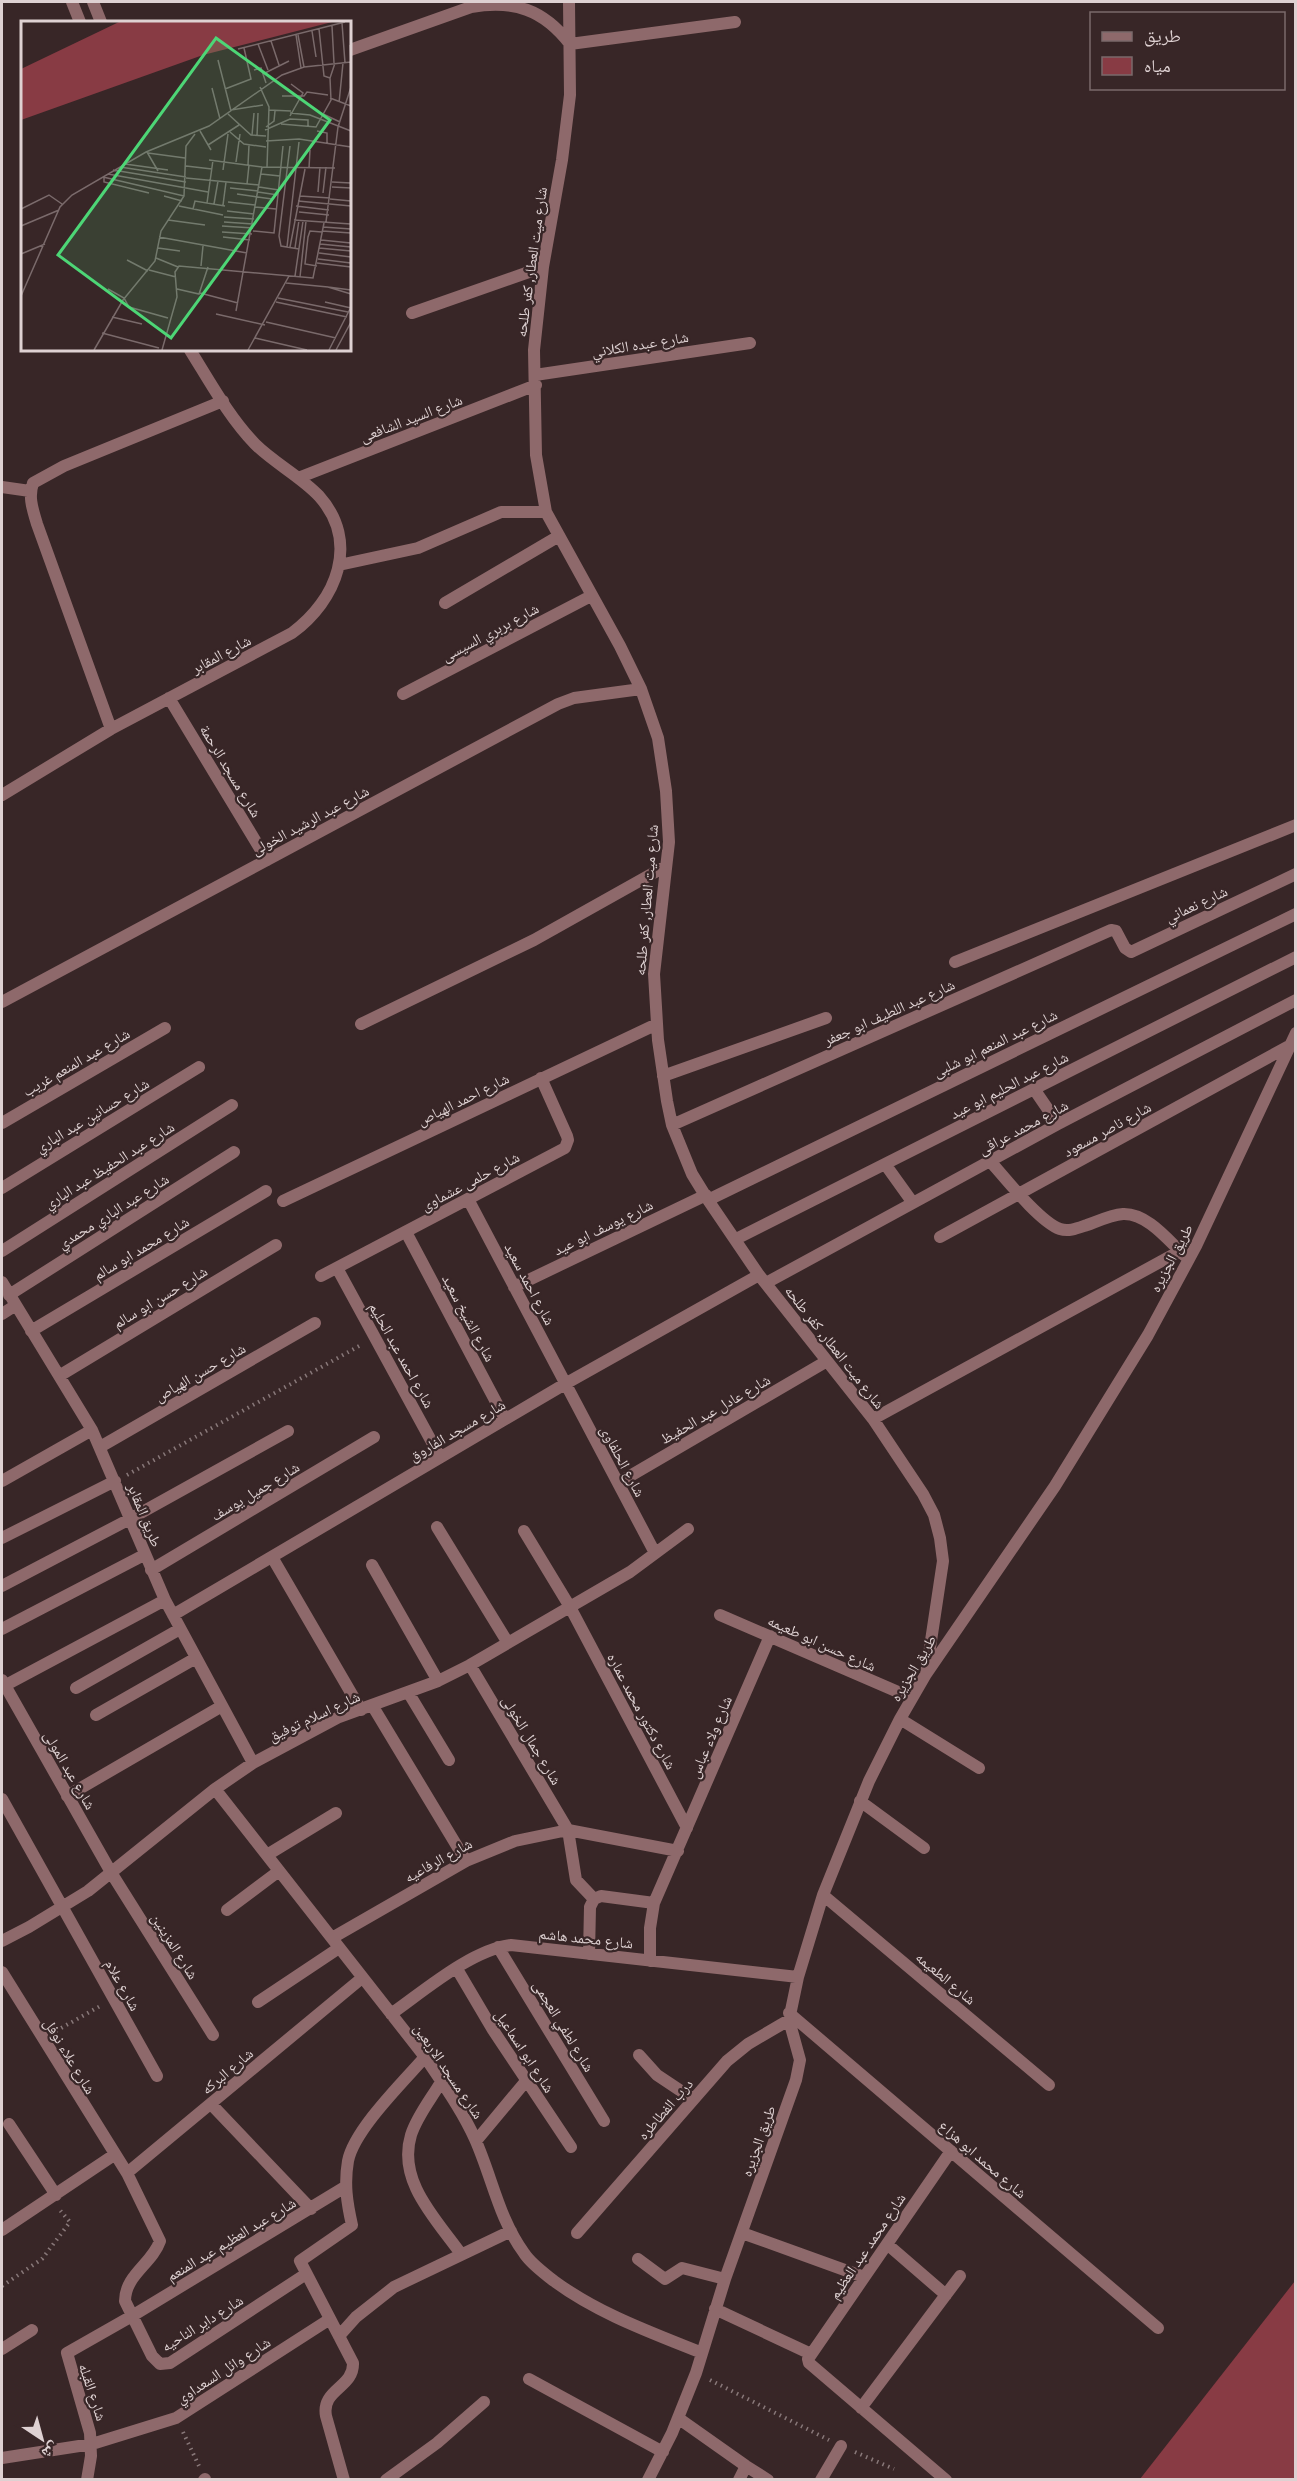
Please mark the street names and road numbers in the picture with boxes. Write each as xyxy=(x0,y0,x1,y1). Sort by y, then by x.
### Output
street label: شارع ميت العطار, كفر طلحه xyxy=(511,185,552,339)
street label: شارع عبده الكلاني xyxy=(590,327,690,364)
street label: شارع السيد الشافعى xyxy=(357,390,465,447)
street label: شارع بربري السيسى xyxy=(438,598,543,668)
street label: شارع المقابر xyxy=(187,630,255,679)
street label: شارع مسجد الرحمة xyxy=(195,721,266,821)
street label: شارع عبد الرشيد الخولى xyxy=(248,781,373,860)
street label: شارع ميت العطار, كفر طلحه xyxy=(630,824,663,976)
street label: شارع نعماني xyxy=(1162,881,1232,929)
street label: شارع عبد اللطيف ابو جعفر xyxy=(820,974,958,1051)
street label: شارع عبد المنعم ابو شلبى xyxy=(930,1005,1061,1082)
street label: شارع عبد المنعم غريب xyxy=(19,1024,134,1101)
street label: شارع عبد الحليم ابو عيد xyxy=(947,1047,1072,1124)
street label: شارع احمد الهياص xyxy=(414,1068,513,1130)
street label: شارع حسانين عبد الباري xyxy=(31,1073,154,1159)
street label: شارع محمد عراقى xyxy=(975,1095,1072,1160)
street label: شارع ناصر مسعود xyxy=(1060,1097,1155,1162)
street label: شارع عبد الحفيظ عبد الباري xyxy=(40,1117,179,1215)
street label: شارع حلمى عشماوى xyxy=(417,1147,523,1216)
street label: شارع عبد الباري محمدي xyxy=(54,1169,174,1255)
street label: شارع يوسف ابو عيد xyxy=(550,1195,656,1260)
street label: شارع محمد ابو سالم xyxy=(89,1212,193,1285)
street label: طريق الجزيره xyxy=(1145,1221,1198,1296)
street label: شارع احمد سعيد xyxy=(499,1240,560,1329)
street label: شارع حسن ابو سالم xyxy=(109,1261,211,1334)
street label: شارع الشيخ سعيد xyxy=(437,1271,500,1366)
street label: شارع ميت العطار, كفر طلحه xyxy=(780,1281,889,1413)
street label: شارع احمد عبد الحليم xyxy=(364,1299,439,1412)
street label: شارع حسن الهياص xyxy=(151,1338,250,1407)
street label: شارع عادل عبد الحفيظ xyxy=(656,1370,774,1449)
street label: شارع مسجد الفاروق xyxy=(405,1395,509,1466)
street label: شارع الحلفاوى xyxy=(595,1422,650,1501)
street label: شارع جميل يوسف xyxy=(207,1457,303,1526)
street label: طريق المقابر xyxy=(122,1479,166,1550)
street label: شارع حسن ابو طعيمه xyxy=(764,1611,879,1676)
street label: طريق الجزيره xyxy=(886,1631,941,1705)
street label: شارع دكتور محمد عماره xyxy=(602,1649,681,1773)
street label: شارع اسلام توفيق xyxy=(265,1686,363,1746)
street label: شارع جمال الخولى xyxy=(497,1692,566,1789)
street label: شارع ولاء عباس xyxy=(684,1693,737,1782)
street label: شارع عبد المولى xyxy=(39,1727,100,1814)
street label: شارع الرفاعيه xyxy=(401,1834,476,1887)
street label: شارع المزينين xyxy=(146,1909,203,1983)
street label: شارع محمد هاشم xyxy=(538,1924,634,1953)
street label: شارع الطعيمه xyxy=(911,1947,980,2010)
street label: شارع علام xyxy=(100,1956,145,2015)
street label: شارع لطفي العجمى xyxy=(527,1977,599,2077)
street label: شارع ابو اسماعيل xyxy=(490,2006,559,2097)
street label: شارع علاء نوفل xyxy=(39,2015,100,2098)
street label: شارع مسجد الاربعين xyxy=(409,2020,488,2123)
street label: شارع البركه xyxy=(197,2044,258,2099)
street label: درب الفطاطره xyxy=(633,2074,697,2144)
street label: طريق الجزيره xyxy=(736,2103,781,2180)
street label: شارع محمد ابو هزاع xyxy=(934,2116,1031,2203)
street label: شارع محمد عبد العظيم xyxy=(824,2189,910,2303)
street label: شارع عبد العظيم عبد المنعم xyxy=(163,2193,300,2286)
street label: شارع داير الناحيه xyxy=(157,2290,247,2357)
street label: شارع وائل السعداوي xyxy=(172,2332,276,2410)
street label: شارع القبله xyxy=(74,2361,111,2424)

